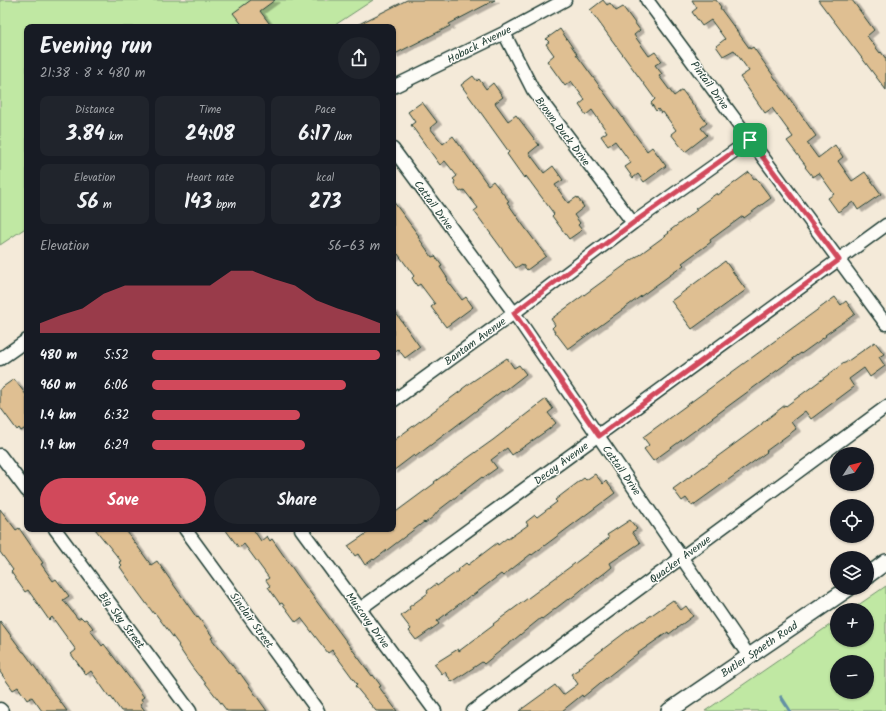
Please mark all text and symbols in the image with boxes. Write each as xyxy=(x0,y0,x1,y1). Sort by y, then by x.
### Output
street label: Hoback Avenue xyxy=(444,21,515,69)
text: Evening run xyxy=(40,30,152,65)
button: share xyxy=(338,37,380,79)
street label: Pintail Drive xyxy=(685,57,733,114)
text: 21:38 · 8 × 480 m xyxy=(40,63,145,84)
street label: Brown Duck Drive xyxy=(530,93,594,170)
text: Distance xyxy=(75,101,114,119)
text: Time xyxy=(199,101,221,119)
text: Pace xyxy=(315,101,336,119)
text: 3.84 xyxy=(66,119,105,151)
text: 24:08 xyxy=(185,119,235,151)
text: 6:17 xyxy=(299,119,330,151)
pin xyxy=(733,123,767,157)
text: km xyxy=(105,128,123,146)
text: /km xyxy=(330,128,352,146)
icon: arrive xyxy=(739,129,761,151)
text: Elevation xyxy=(74,169,115,187)
text: Heart rate xyxy=(186,169,234,187)
text: kcal xyxy=(316,169,334,187)
street label: Cattail Drive xyxy=(409,177,458,234)
text: 56 xyxy=(78,187,99,219)
text: 143 xyxy=(184,187,212,219)
text: 273 xyxy=(309,187,341,219)
text: m xyxy=(99,196,112,214)
text: bpm xyxy=(212,196,236,214)
text: Elevation xyxy=(40,236,89,257)
text: 56–63 m xyxy=(328,236,380,257)
street label: Bantam Avenue xyxy=(441,313,510,371)
text: 480 m xyxy=(40,345,77,366)
text: 5:52 xyxy=(104,345,129,366)
text: 960 m xyxy=(40,375,76,396)
text: 6:06 xyxy=(104,375,128,396)
text: 1.4 km xyxy=(40,405,76,426)
text: 6:32 xyxy=(104,405,129,426)
text: 1.9 km xyxy=(40,435,76,456)
text: 6:29 xyxy=(104,435,128,456)
street label: Decoy Avenue xyxy=(530,438,593,490)
street label: Cattail Drive xyxy=(597,442,645,500)
north arrow xyxy=(830,447,874,491)
map controls xyxy=(830,447,874,699)
button: Save xyxy=(40,478,206,524)
button: Share xyxy=(214,478,380,524)
button: locate xyxy=(830,499,874,543)
street label: Quacker Avenue xyxy=(646,531,715,589)
button: layers xyxy=(830,551,874,595)
street label: Big Sky Street xyxy=(94,588,149,654)
street label: Sinclair Street xyxy=(225,589,278,653)
street label: Muscovy Drive xyxy=(341,589,394,652)
button: + xyxy=(830,603,874,647)
street label: Butler Spaeth Road xyxy=(717,617,802,682)
button: − xyxy=(830,655,874,699)

